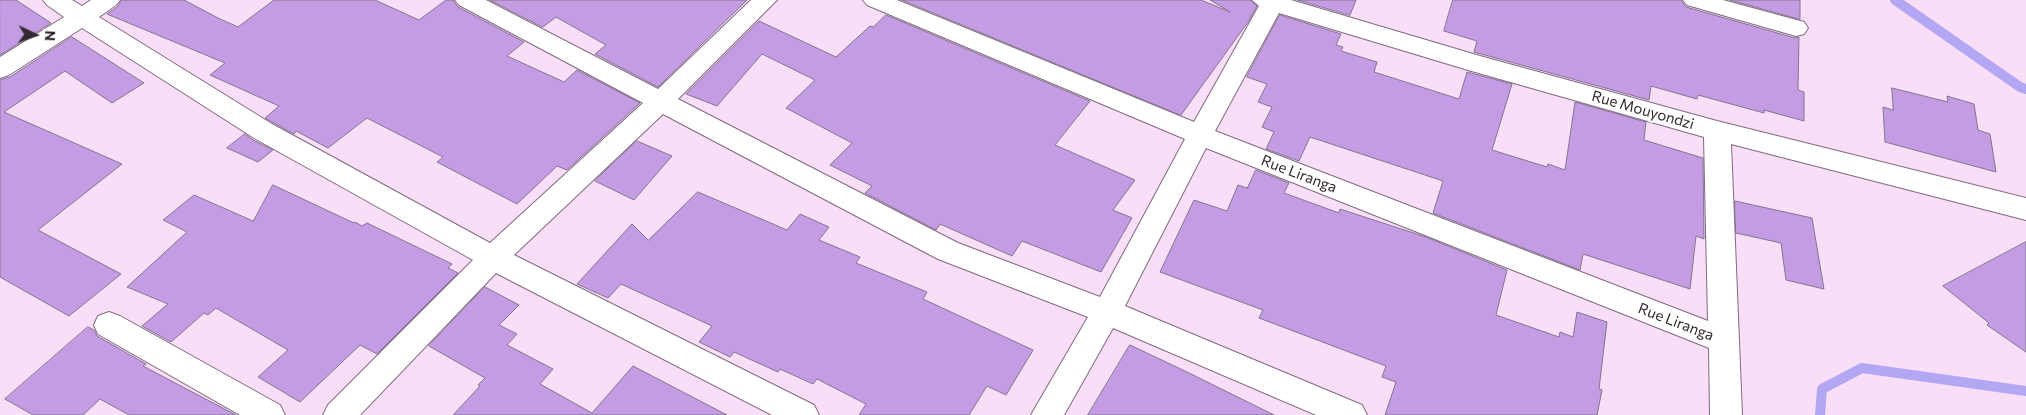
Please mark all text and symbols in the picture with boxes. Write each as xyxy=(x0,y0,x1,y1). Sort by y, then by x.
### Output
north arrow xyxy=(10,10,60,60)
text: N xyxy=(42,30,59,41)
street label: Rue Mouyondzi xyxy=(1590,87,1696,133)
street label: Rue Liranga xyxy=(1259,151,1339,197)
street label: Rue Liranga xyxy=(1636,299,1716,345)

